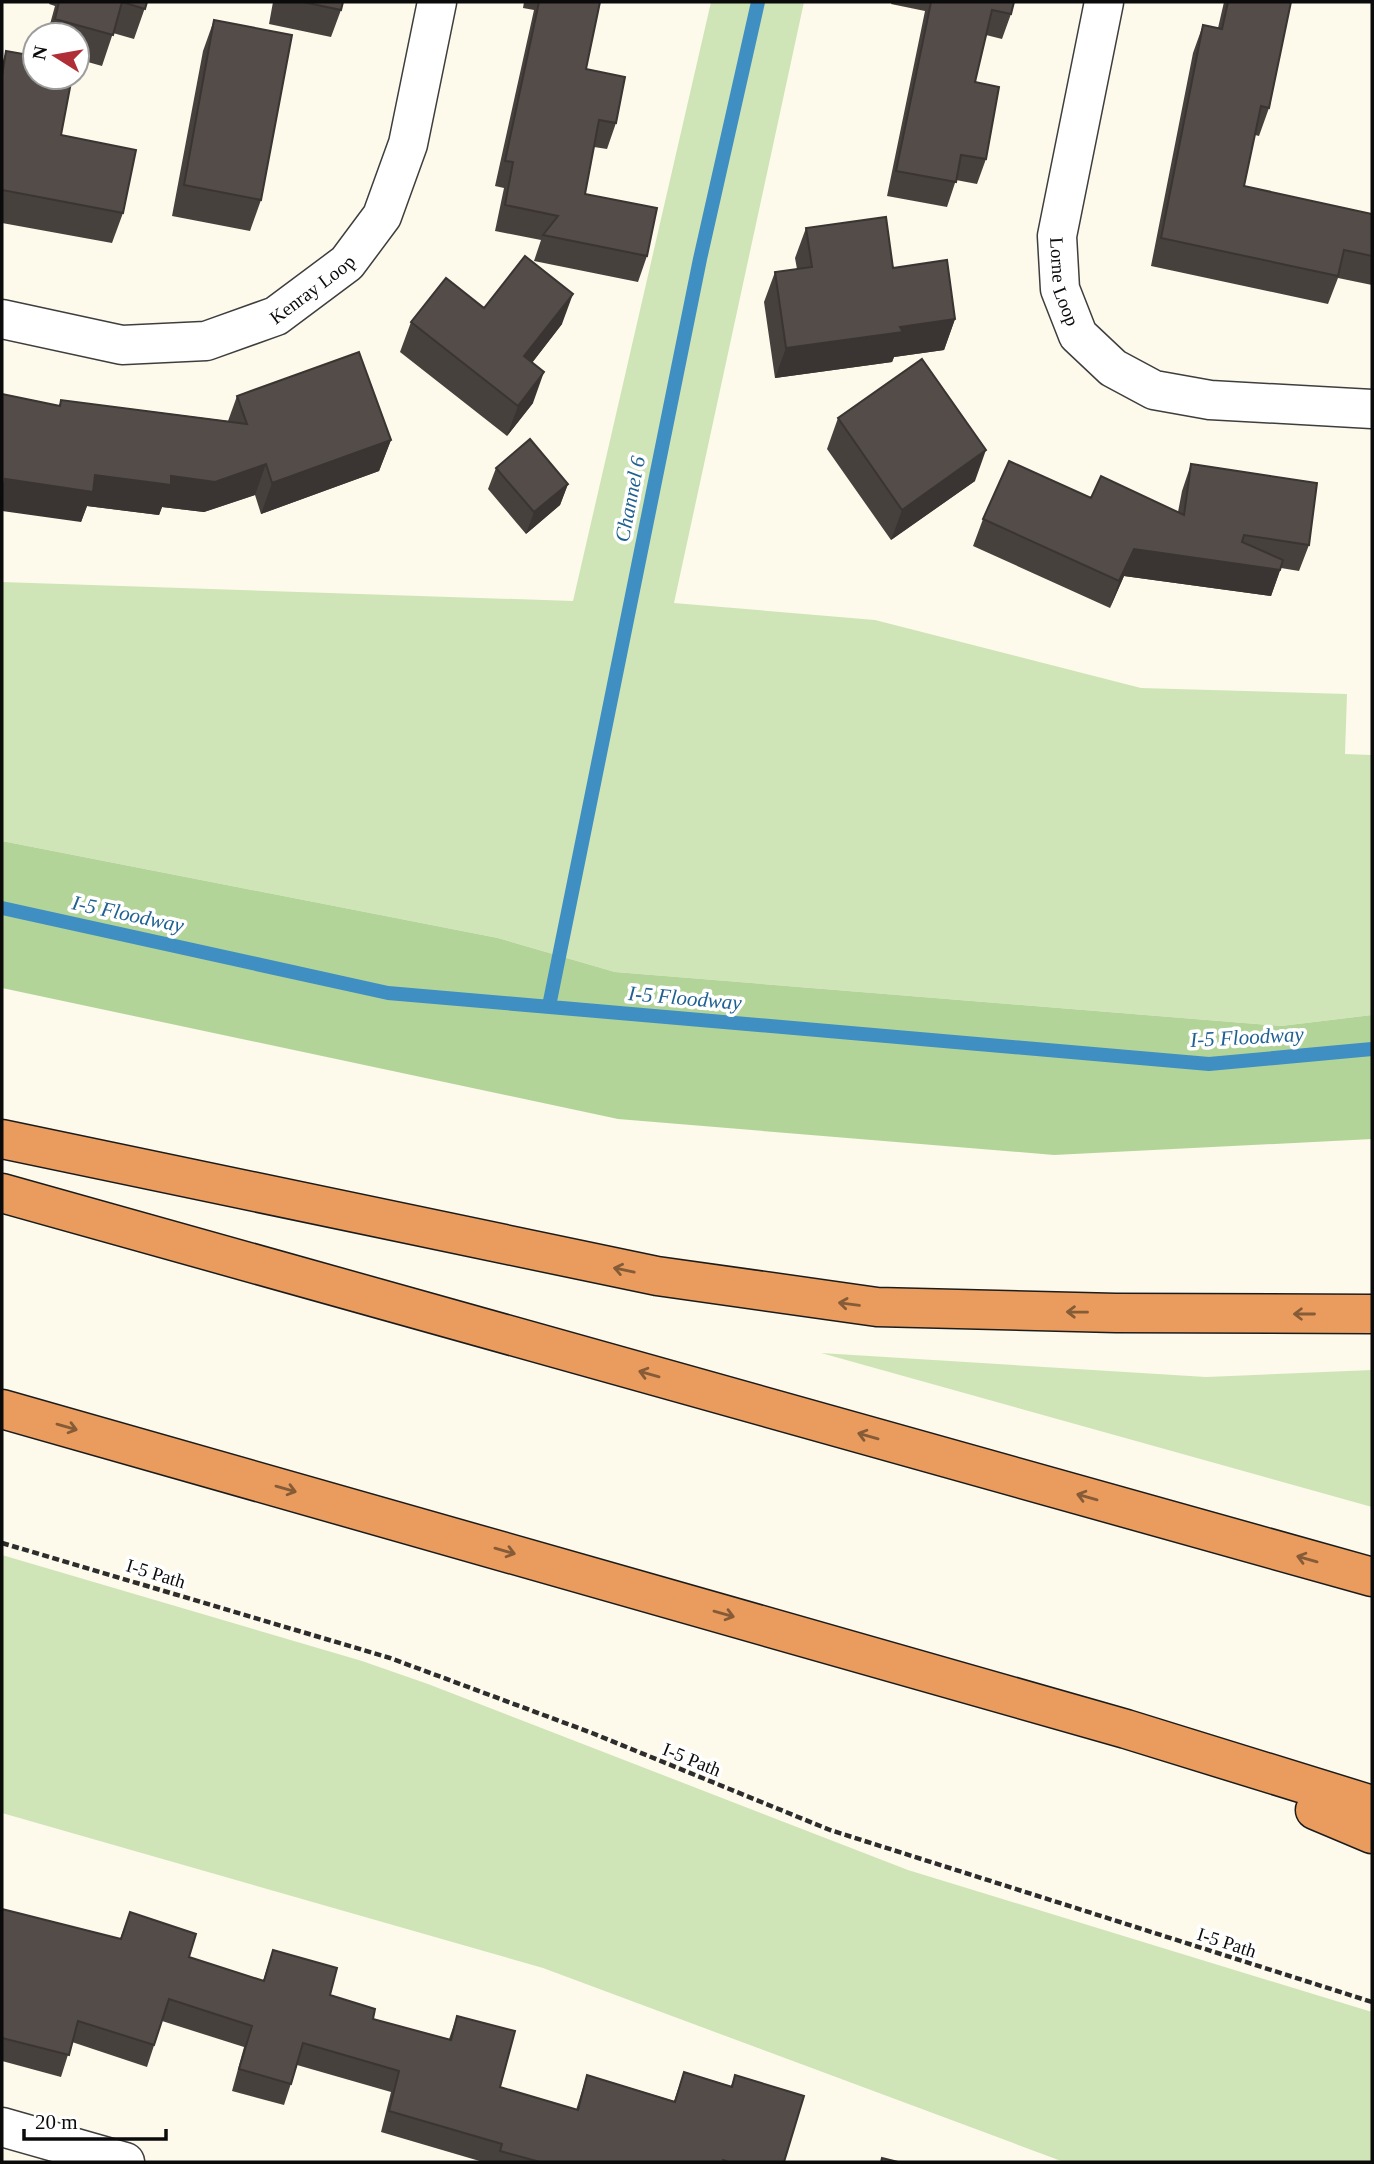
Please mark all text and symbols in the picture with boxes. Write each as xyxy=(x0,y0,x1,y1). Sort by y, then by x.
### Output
north arrow xyxy=(21,21,91,91)
text: N xyxy=(28,44,51,62)
street label: Lorne Loop xyxy=(1046,237,1083,329)
street label: Kenray Loop xyxy=(266,252,360,328)
water label: Channel 6 xyxy=(610,454,650,544)
water label: I-5 Floodway xyxy=(69,890,187,938)
water label: I-5 Floodway xyxy=(626,981,743,1015)
water label: I-5 Floodway xyxy=(1189,1022,1305,1052)
one-way arrow xyxy=(613,1262,636,1276)
one-way arrow xyxy=(838,1297,861,1310)
one-way arrow xyxy=(1065,1306,1088,1319)
one-way arrow xyxy=(1293,1307,1316,1321)
one-way arrow xyxy=(639,1367,661,1380)
one-way arrow xyxy=(56,1421,78,1434)
one-way arrow xyxy=(858,1429,880,1442)
one-way arrow xyxy=(275,1483,297,1496)
one-way arrow xyxy=(1077,1490,1099,1503)
one-way arrow xyxy=(493,1545,516,1558)
one-way arrow xyxy=(1296,1551,1318,1564)
street label: I-5 Path xyxy=(124,1555,188,1593)
one-way arrow xyxy=(713,1608,735,1621)
street label: I-5 Path xyxy=(660,1738,724,1781)
street label: I-5 Path xyxy=(1195,1923,1259,1962)
scale bar xyxy=(24,2098,166,2142)
text: 20 m xyxy=(35,2110,78,2134)

